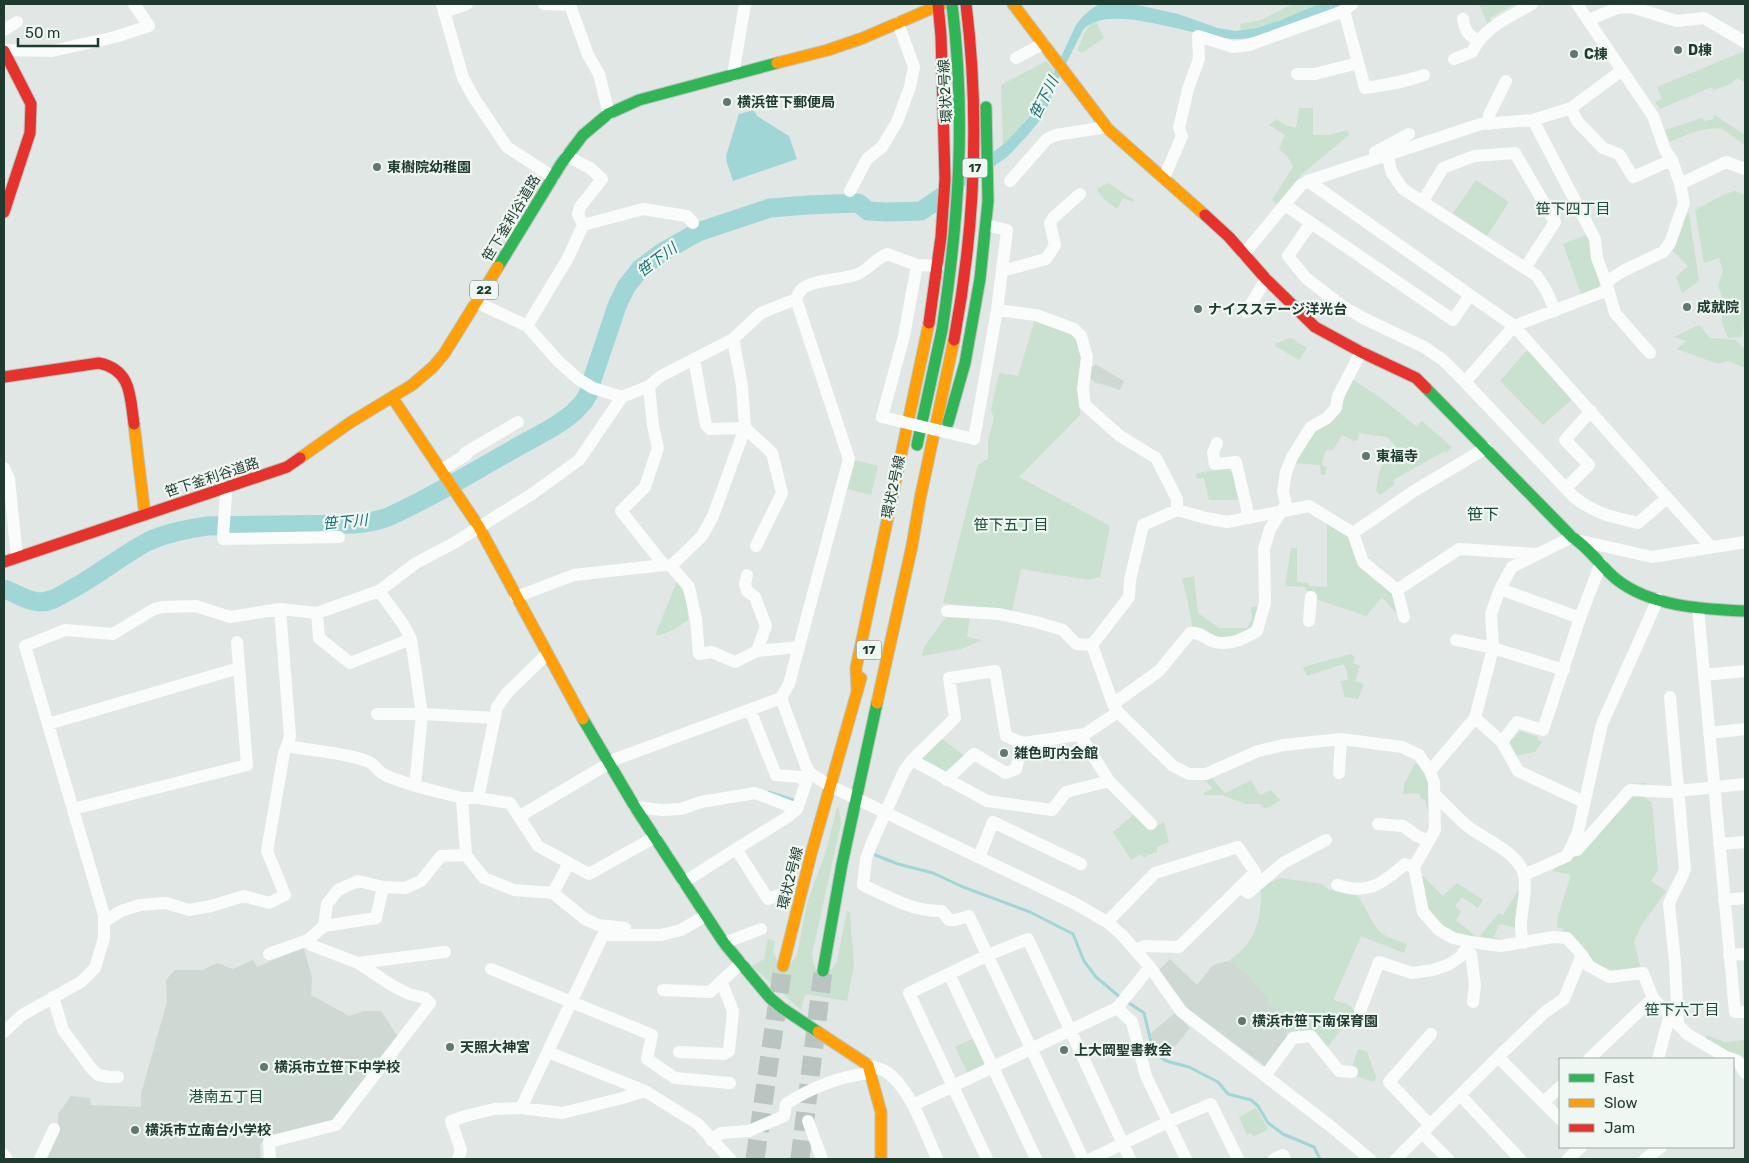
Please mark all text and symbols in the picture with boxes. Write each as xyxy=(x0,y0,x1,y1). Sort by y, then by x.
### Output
scale bar xyxy=(18,15,98,47)
text: 50 m xyxy=(25,24,60,42)
place label: D棟 xyxy=(1688,42,1712,59)
marker: D棟 xyxy=(1672,44,1684,56)
place label: C棟 xyxy=(1584,46,1608,63)
marker: C棟 xyxy=(1568,48,1580,60)
street label: 環状2号線 xyxy=(935,58,956,123)
water label: 笹下川 xyxy=(1026,72,1063,122)
place label: 横浜笹下郵便局 xyxy=(737,94,835,111)
marker: 横浜笹下郵便局 xyxy=(721,96,733,108)
road number: 17 xyxy=(962,158,988,178)
place label: 東樹院幼稚園 xyxy=(387,159,471,176)
marker: 東樹院幼稚園 xyxy=(371,161,383,173)
street label: 笹下釜利谷道路 xyxy=(479,172,544,265)
district label: 笹下四丁目 xyxy=(1535,200,1611,218)
water label: 笹下川 xyxy=(634,238,682,281)
road number: 22 xyxy=(470,280,498,300)
place label: 成就院 xyxy=(1697,299,1739,316)
place label: ナイスステージ洋光台 xyxy=(1208,301,1347,318)
marker: 成就院 xyxy=(1681,301,1693,313)
marker: ナイスステージ洋光台 xyxy=(1192,303,1204,315)
place label: 東福寺 xyxy=(1376,448,1418,465)
marker: 東福寺 xyxy=(1360,450,1372,462)
street label: 笹下釜利谷道路 xyxy=(163,454,261,501)
street label: 環状2号線 xyxy=(878,454,908,520)
district label: 笹下 xyxy=(1467,505,1499,524)
water label: 笹下川 xyxy=(322,511,370,533)
district label: 笹下五丁目 xyxy=(973,516,1049,534)
road number: 17 xyxy=(856,640,882,660)
place label: 雑色町内会館 xyxy=(1014,745,1098,762)
marker: 雑色町内会館 xyxy=(998,747,1010,759)
street label: 環状2号線 xyxy=(774,845,807,911)
district label: 笹下六丁目 xyxy=(1644,1001,1720,1019)
place label: 横浜市笹下南保育園 xyxy=(1252,1013,1378,1030)
marker: 横浜市笹下南保育園 xyxy=(1236,1015,1248,1027)
place label: 天照大神宮 xyxy=(460,1039,530,1056)
marker: 天照大神宮 xyxy=(444,1041,456,1053)
place label: 上大岡聖書教会 xyxy=(1074,1042,1172,1059)
marker: 上大岡聖書教会 xyxy=(1058,1044,1070,1056)
legend xyxy=(1559,1058,1734,1148)
place label: 横浜市立笹下中学校 xyxy=(274,1059,400,1076)
marker: 横浜市立笹下中学校 xyxy=(258,1061,270,1073)
text: Fast xyxy=(1604,1069,1634,1087)
district label: 港南五丁目 xyxy=(188,1088,264,1106)
text: Slow xyxy=(1604,1094,1637,1112)
text: Jam xyxy=(1604,1119,1635,1137)
place label: 横浜市立南台小学校 xyxy=(145,1122,271,1139)
marker: 横浜市立南台小学校 xyxy=(129,1124,141,1136)

